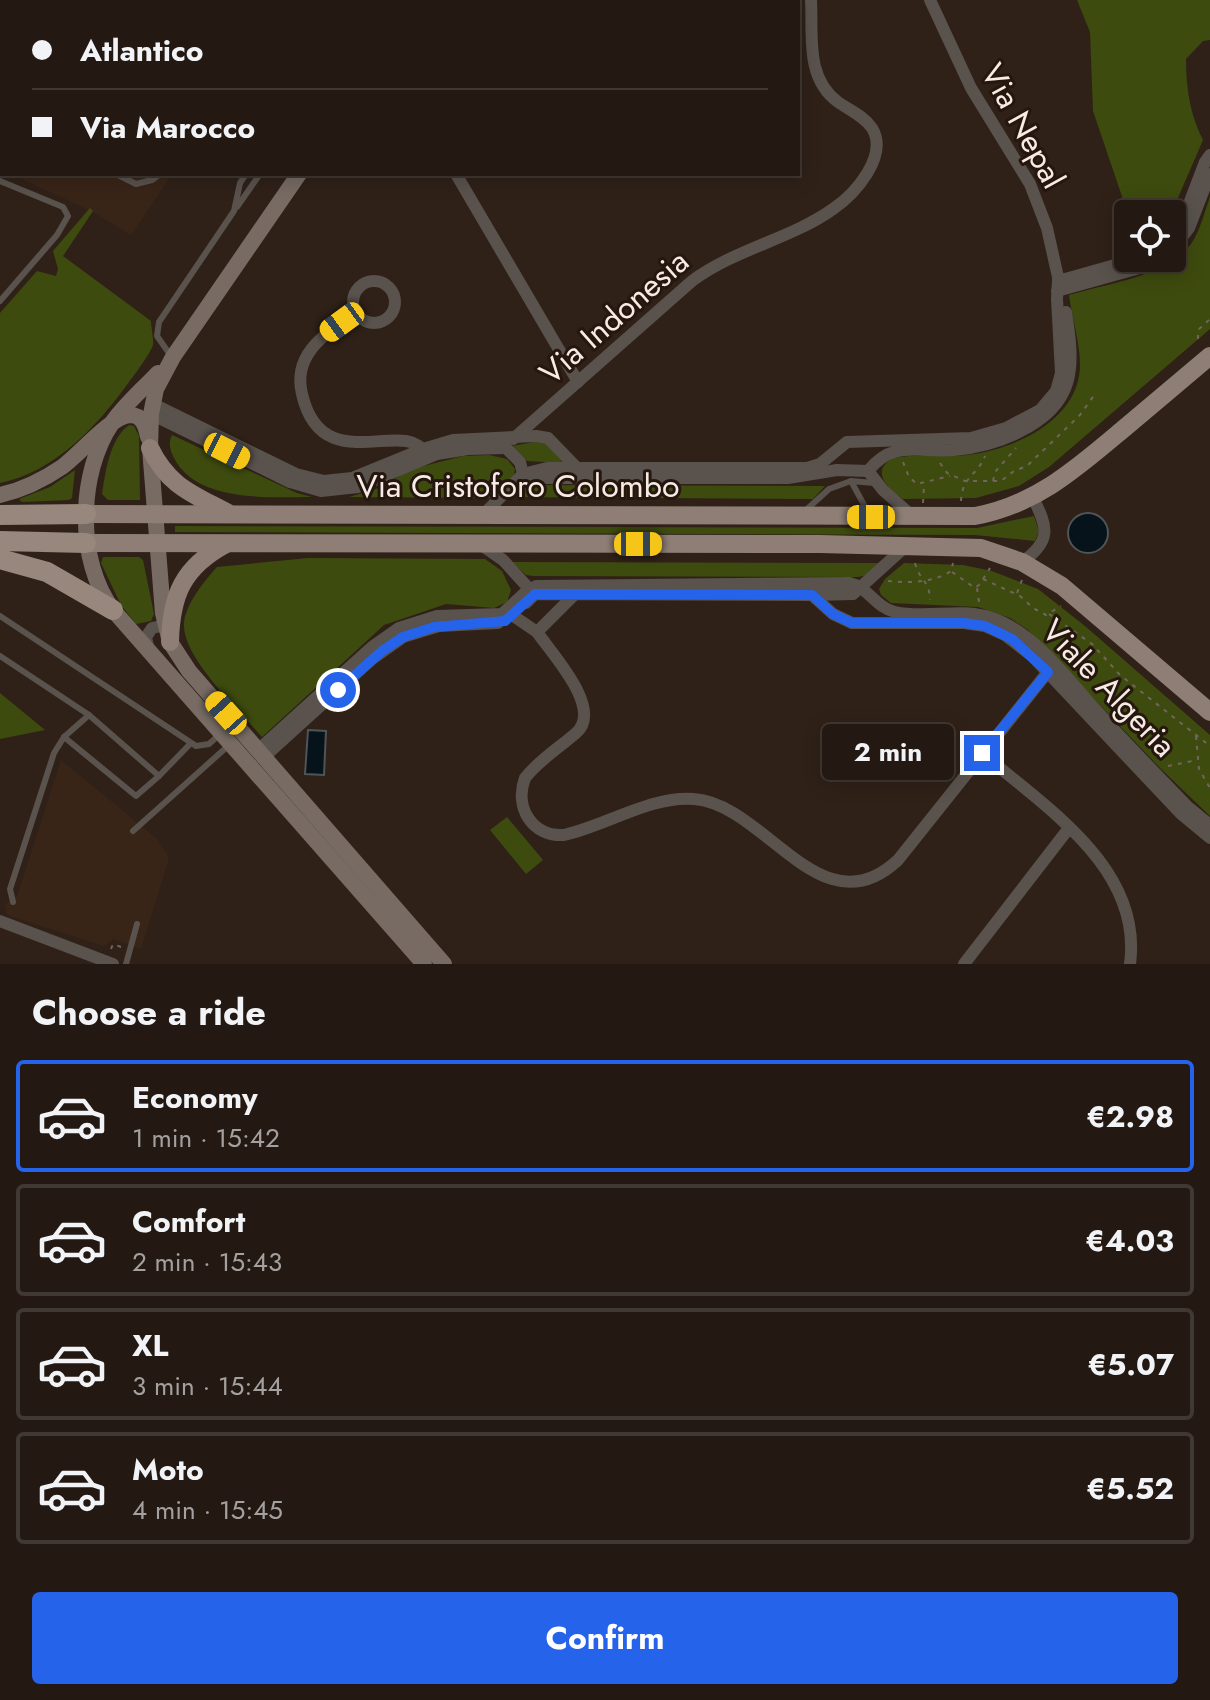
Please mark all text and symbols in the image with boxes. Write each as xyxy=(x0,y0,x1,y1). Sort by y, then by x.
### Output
text: Atlantico xyxy=(80,29,203,72)
street label: Via Nepal xyxy=(970,55,1076,197)
text: Via Marocco xyxy=(80,106,255,149)
map controls xyxy=(1114,200,1186,272)
button: locate xyxy=(1114,200,1186,272)
street label: Via Indonesia xyxy=(529,239,699,395)
car xyxy=(316,298,368,346)
car xyxy=(200,429,254,473)
street label: Via Cristoforo Colombo xyxy=(357,463,679,509)
car xyxy=(847,505,895,529)
car xyxy=(614,532,662,556)
street label: Viale Algeria xyxy=(1031,609,1187,767)
route start xyxy=(320,672,356,708)
car xyxy=(201,687,251,739)
callout: 2 min xyxy=(822,725,954,781)
text: 2 min xyxy=(854,733,922,771)
route end xyxy=(964,735,1000,771)
text: Choose a ride xyxy=(32,986,266,1038)
text: Economy xyxy=(132,1076,258,1119)
icon: car xyxy=(36,1080,108,1152)
text: €2.98 xyxy=(1086,1095,1174,1138)
text: 1 min · 15:42 xyxy=(132,1119,280,1157)
text: Comfort xyxy=(132,1200,245,1243)
icon: car xyxy=(36,1204,108,1276)
text: €4.03 xyxy=(1085,1219,1174,1262)
text: 2 min · 15:43 xyxy=(132,1243,282,1281)
text: XL xyxy=(132,1324,168,1367)
icon: car xyxy=(36,1328,108,1400)
text: €5.07 xyxy=(1087,1343,1174,1386)
text: 3 min · 15:44 xyxy=(132,1367,283,1405)
text: Moto xyxy=(132,1448,204,1491)
icon: car xyxy=(36,1452,108,1524)
text: €5.52 xyxy=(1086,1467,1174,1510)
text: 4 min · 15:45 xyxy=(132,1491,283,1529)
button: Confirm xyxy=(32,1592,1178,1684)

